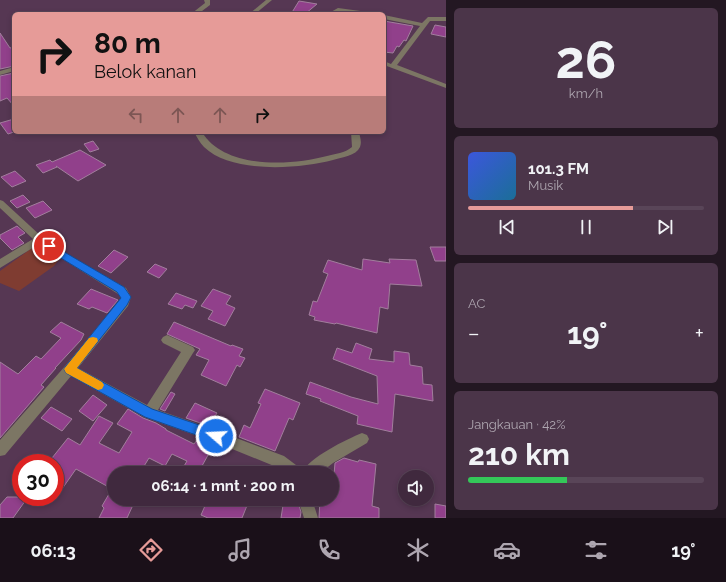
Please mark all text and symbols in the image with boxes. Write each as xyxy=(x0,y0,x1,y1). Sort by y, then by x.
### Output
text: 80 m xyxy=(94,27,161,60)
icon: right xyxy=(28,28,80,80)
text: 26 xyxy=(556,29,616,90)
text: Belok kanan xyxy=(94,61,196,82)
text: km/h xyxy=(569,86,603,101)
icon: left xyxy=(125,104,147,126)
icon: ahead xyxy=(167,104,189,126)
icon: ahead xyxy=(209,104,231,126)
icon: right xyxy=(251,104,273,126)
text: 101.3 FM xyxy=(528,160,589,178)
text: Musik xyxy=(528,178,563,193)
icon: previous xyxy=(496,216,518,238)
icon: pause xyxy=(575,216,597,238)
icon: next xyxy=(654,216,676,238)
pin xyxy=(32,229,66,263)
icon: arrive xyxy=(38,235,60,257)
text: AC xyxy=(468,296,485,311)
text: 19° xyxy=(567,316,607,351)
text: − xyxy=(468,320,480,346)
text: + xyxy=(695,320,704,346)
position arrow xyxy=(195,415,237,457)
text: Jangkauan · 42% xyxy=(468,417,565,432)
text: 210 km xyxy=(468,437,570,472)
speed limit sign: 30 xyxy=(12,454,64,506)
map controls xyxy=(398,470,434,506)
button: sound xyxy=(398,470,434,506)
text: 06:14 · 1 mnt · 200 m xyxy=(151,477,295,495)
icon: directions xyxy=(137,536,165,564)
icon: music xyxy=(226,536,254,564)
icon: phone xyxy=(315,536,343,564)
icon: climate xyxy=(404,536,432,564)
icon: car xyxy=(493,536,521,564)
icon: filters xyxy=(582,536,610,564)
text: 06:13 xyxy=(31,540,76,561)
text: 19° xyxy=(671,540,695,561)

